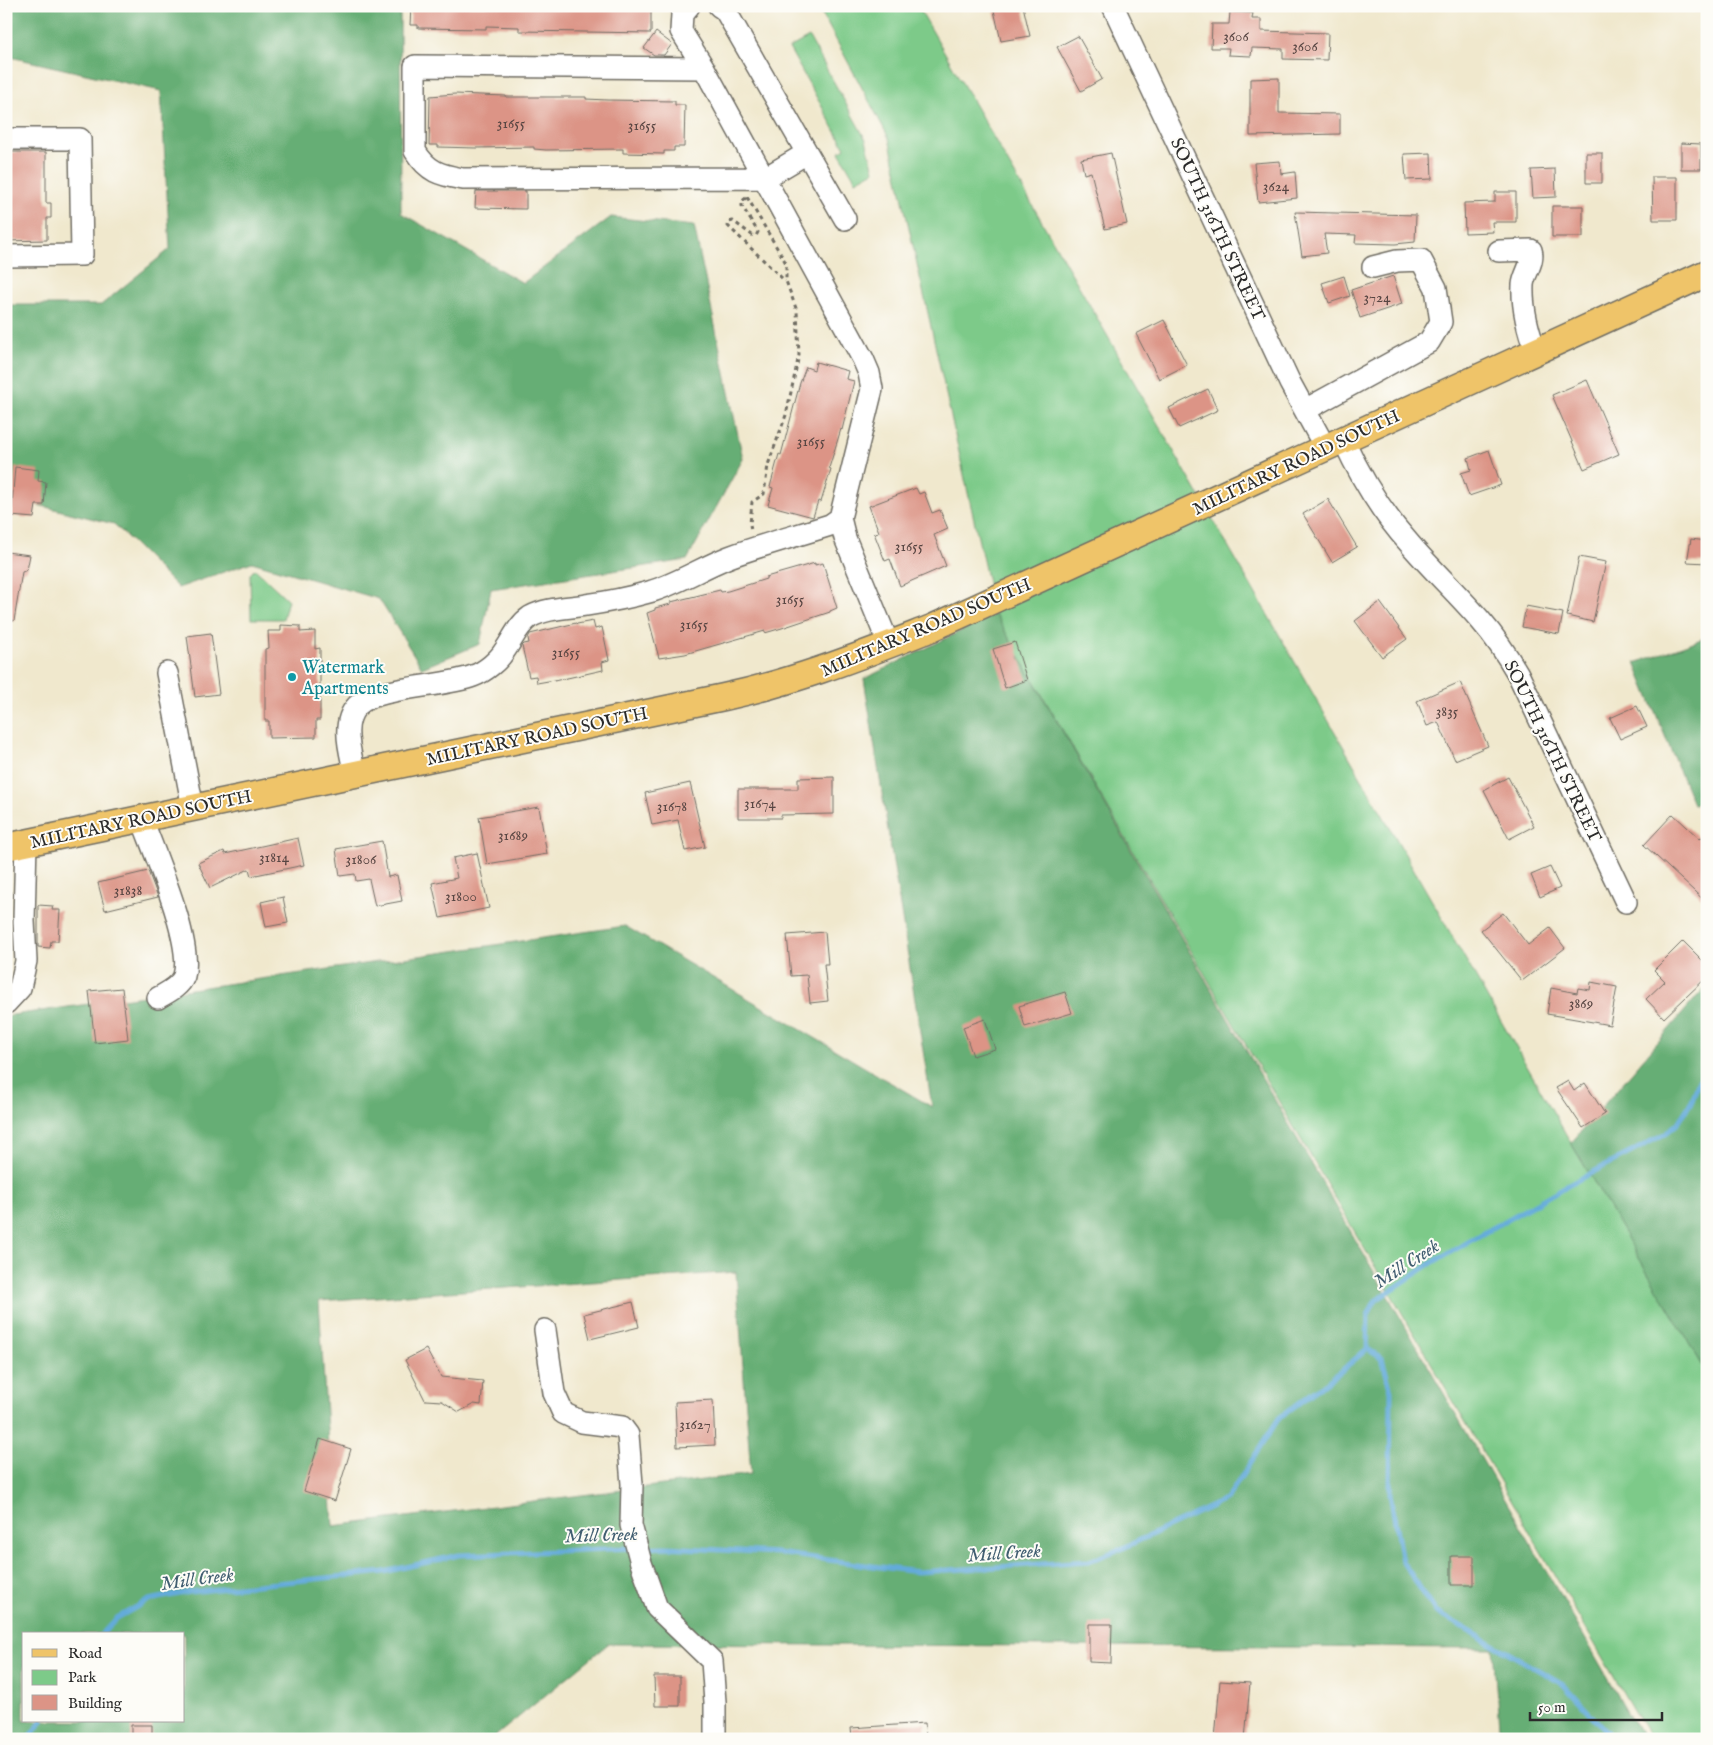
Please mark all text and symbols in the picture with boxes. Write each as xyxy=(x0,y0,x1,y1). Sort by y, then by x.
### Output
house number: 3606 xyxy=(1223,27,1249,46)
house number: 3606 xyxy=(1292,37,1318,56)
house number: 31655 xyxy=(497,114,526,133)
house number: 31655 xyxy=(628,116,657,135)
street label: SOUTH 316TH STREET xyxy=(1164,134,1269,325)
house number: 3624 xyxy=(1263,177,1290,196)
house number: 3724 xyxy=(1363,288,1391,307)
street label: MILITARY ROAD SOUTH xyxy=(1189,405,1404,522)
house number: 31655 xyxy=(797,432,826,451)
house number: 31655 xyxy=(895,537,924,556)
street label: MILITARY ROAD SOUTH xyxy=(818,574,1035,683)
house number: 31655 xyxy=(776,590,805,609)
house number: 31655 xyxy=(680,615,709,634)
house number: 31655 xyxy=(552,643,581,662)
place label: Watermark Apartments xyxy=(301,657,389,701)
street label: SOUTH 316TH STREET xyxy=(1498,657,1606,846)
marker: Watermark Apartments xyxy=(286,671,298,683)
house number: 3835 xyxy=(1436,702,1459,721)
street label: MILITARY ROAD SOUTH xyxy=(424,703,650,772)
street label: MILITARY ROAD SOUTH xyxy=(28,786,254,855)
house number: 31674 xyxy=(744,794,777,813)
house number: 31678 xyxy=(657,797,687,816)
house number: 31689 xyxy=(498,826,528,845)
house number: 31814 xyxy=(259,848,290,867)
house number: 31806 xyxy=(346,850,377,869)
house number: 31838 xyxy=(114,881,142,900)
house number: 31800 xyxy=(445,887,477,906)
house number: 3869 xyxy=(1569,994,1593,1013)
water label: Mill Creek xyxy=(1370,1234,1445,1295)
house number: 31627 xyxy=(679,1415,711,1434)
water label: Mill Creek xyxy=(564,1523,638,1549)
water label: Mill Creek xyxy=(967,1539,1042,1569)
water label: Mill Creek xyxy=(159,1563,236,1597)
legend xyxy=(22,1632,185,1722)
text: Road xyxy=(68,1644,103,1663)
text: Park xyxy=(68,1668,98,1687)
scale bar xyxy=(1530,1690,1663,1722)
text: Building xyxy=(68,1694,123,1713)
text: 50 m xyxy=(1538,1698,1566,1717)

